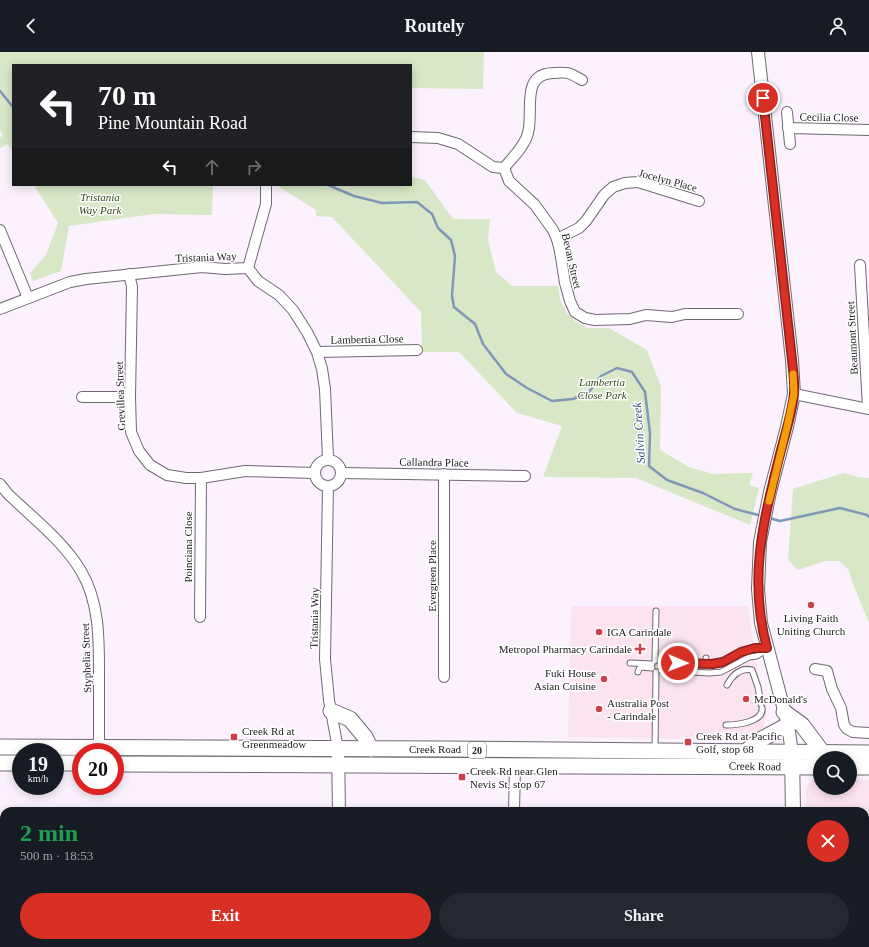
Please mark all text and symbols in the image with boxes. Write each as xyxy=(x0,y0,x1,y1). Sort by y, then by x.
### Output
icon: back xyxy=(20,15,42,37)
icon: person xyxy=(827,15,849,37)
text: Routely xyxy=(405,16,465,36)
icon: left xyxy=(32,80,84,132)
text: 70 m xyxy=(98,80,156,111)
pin xyxy=(746,81,780,115)
icon: arrive xyxy=(752,87,774,109)
street label: Cecilia Close xyxy=(799,110,859,124)
text: Pine Mountain Road xyxy=(98,113,247,133)
icon: left xyxy=(159,156,181,178)
icon: ahead xyxy=(201,156,223,178)
icon: right xyxy=(243,156,265,178)
street label: Jocelyn Place xyxy=(637,166,699,194)
park label: Tristania Way Park xyxy=(79,191,122,216)
street label: Bevan Street xyxy=(560,232,584,290)
street label: Tristania Way xyxy=(175,250,237,264)
street label: Beaumont Street xyxy=(844,301,860,375)
street label: Lambertia Close xyxy=(330,332,404,346)
street label: Grevillea Street xyxy=(113,361,127,431)
park label: Lambertia Close Park xyxy=(577,376,628,401)
water label: Salvin Creek xyxy=(630,401,648,464)
street label: Callandra Place xyxy=(399,455,469,469)
street label: Poinciana Close xyxy=(182,511,194,583)
street label: Evergreen Place xyxy=(426,540,438,612)
street label: Tristania Way xyxy=(307,587,321,649)
marker: Living Faith Uniting Church xyxy=(806,600,816,610)
place label: Living Faith Uniting Church xyxy=(777,612,846,637)
street label: Styphelia Street xyxy=(79,623,93,693)
place label: IGA Carindale xyxy=(607,626,672,638)
marker: IGA Carindale xyxy=(594,627,604,637)
position arrow xyxy=(657,642,699,684)
place label: Metropol Pharmacy Carindale xyxy=(499,643,632,655)
marker: Metropol Pharmacy Carindale xyxy=(635,644,645,654)
place label: Fuki House Asian Cuisine xyxy=(534,667,596,692)
marker: Fuki House Asian Cuisine xyxy=(599,674,609,684)
place label: McDonald's xyxy=(754,693,807,705)
marker: McDonald's xyxy=(741,694,751,704)
place label: Australia Post - Carindale xyxy=(607,697,669,722)
marker: Australia Post - Carindale xyxy=(594,704,604,714)
place label: Creek Rd at Greenmeadow xyxy=(242,725,306,750)
place label: Creek Rd at Pacific Golf, stop 68 xyxy=(696,730,782,755)
marker: Creek Rd at Greenmeadow xyxy=(229,732,239,742)
marker: Creek Rd at Pacific Golf, stop 68 xyxy=(683,737,693,747)
road number: 20 xyxy=(468,742,486,758)
speed limit sign: 20 xyxy=(72,743,124,795)
street label: Creek Road xyxy=(409,743,462,755)
map controls xyxy=(813,751,857,795)
button: search xyxy=(813,751,857,795)
text: 19 xyxy=(28,753,48,775)
street label: Creek Road xyxy=(729,760,782,772)
place label: Creek Rd near Glen Nevis St, stop 67 xyxy=(470,765,558,790)
marker: Creek Rd near Glen Nevis St, stop 67 xyxy=(457,772,467,782)
text: km/h xyxy=(28,773,48,784)
text: 2 min xyxy=(20,820,78,846)
button: close xyxy=(807,820,849,862)
text: 500 m · 18:53 xyxy=(20,848,93,863)
button: Exit xyxy=(20,893,431,939)
button: Share xyxy=(439,893,849,939)

